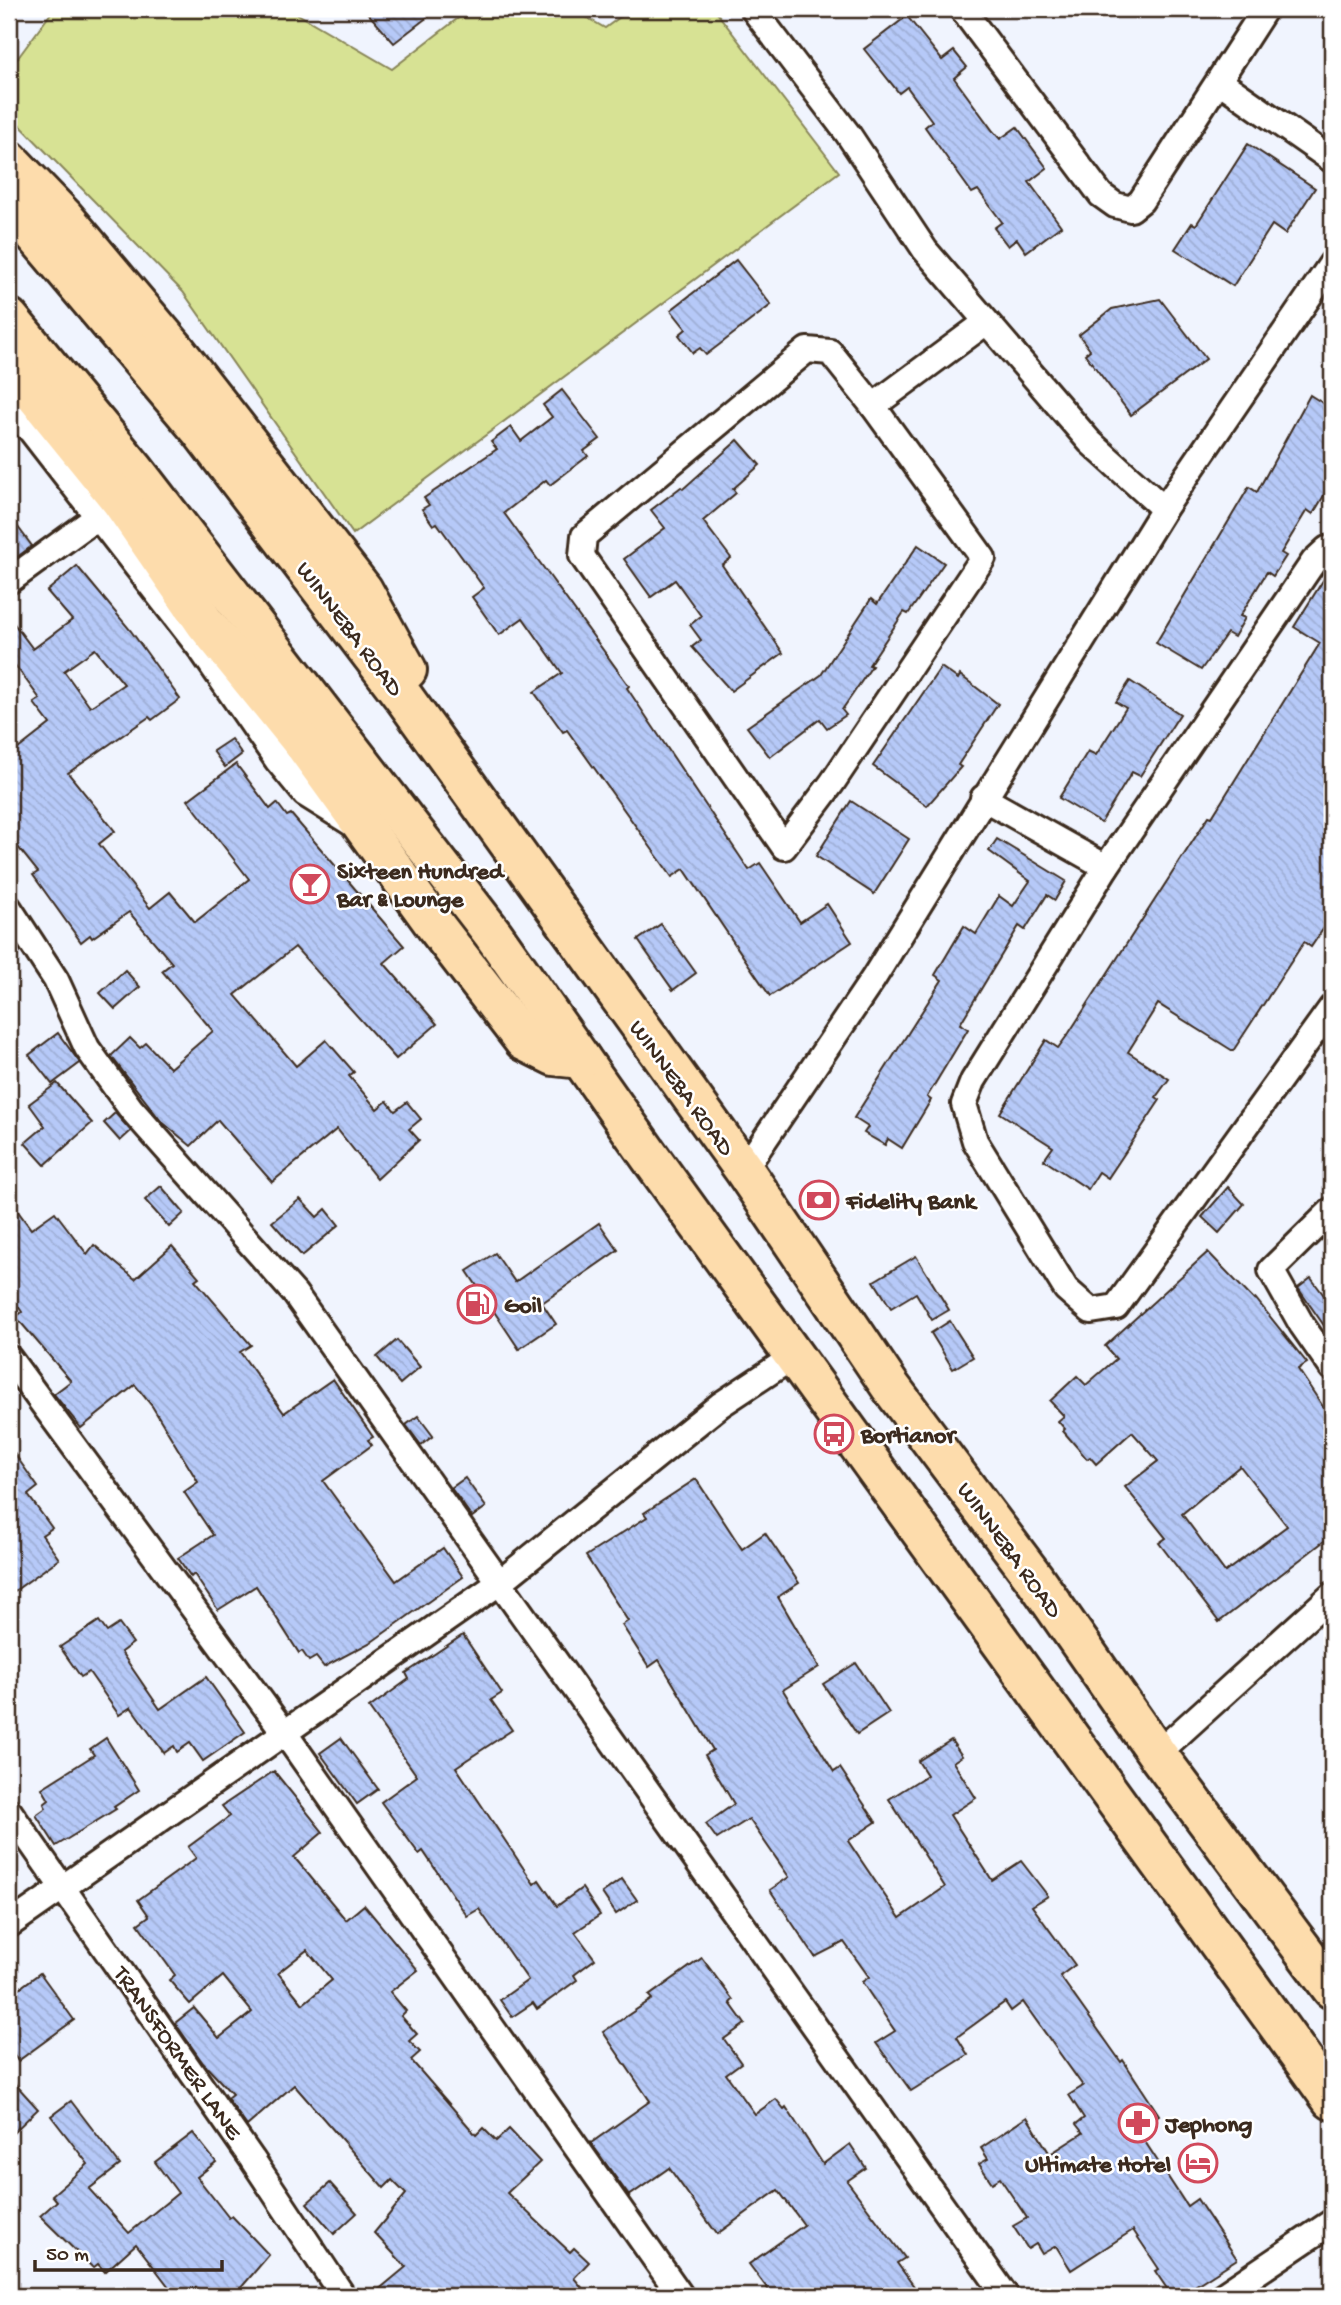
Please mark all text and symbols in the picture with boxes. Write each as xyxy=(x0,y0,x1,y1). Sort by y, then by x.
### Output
street label: WINNEBA ROAD xyxy=(288,557,409,704)
place label: Sixteen Hundred Bar & Lounge xyxy=(336,859,506,916)
bar icon: Sixteen Hundred Bar & Lounge xyxy=(289,863,331,905)
street label: WINNEBA ROAD xyxy=(621,1015,740,1163)
bank icon: Fidelity Bank xyxy=(798,1179,840,1221)
place label: Fidelity Bank xyxy=(845,1189,979,1218)
fuel station icon: Goil xyxy=(456,1283,498,1325)
place label: Goil xyxy=(504,1293,542,1322)
bus stop icon: Bortianor xyxy=(813,1413,855,1455)
place label: Bortianor xyxy=(860,1423,957,1452)
street label: WINNEBA ROAD xyxy=(949,1477,1068,1625)
street label: TRANSFORMER LANE xyxy=(104,1960,248,2147)
pharmacy icon: Jephong xyxy=(1117,2102,1159,2144)
place label: Jephong xyxy=(1164,2112,1253,2141)
hotel icon: Ultimate Hotel xyxy=(1177,2142,1219,2184)
place label: Ultimate Hotel xyxy=(1025,2152,1171,2181)
scale bar xyxy=(35,2228,222,2272)
text: 50 m xyxy=(46,2244,89,2269)

